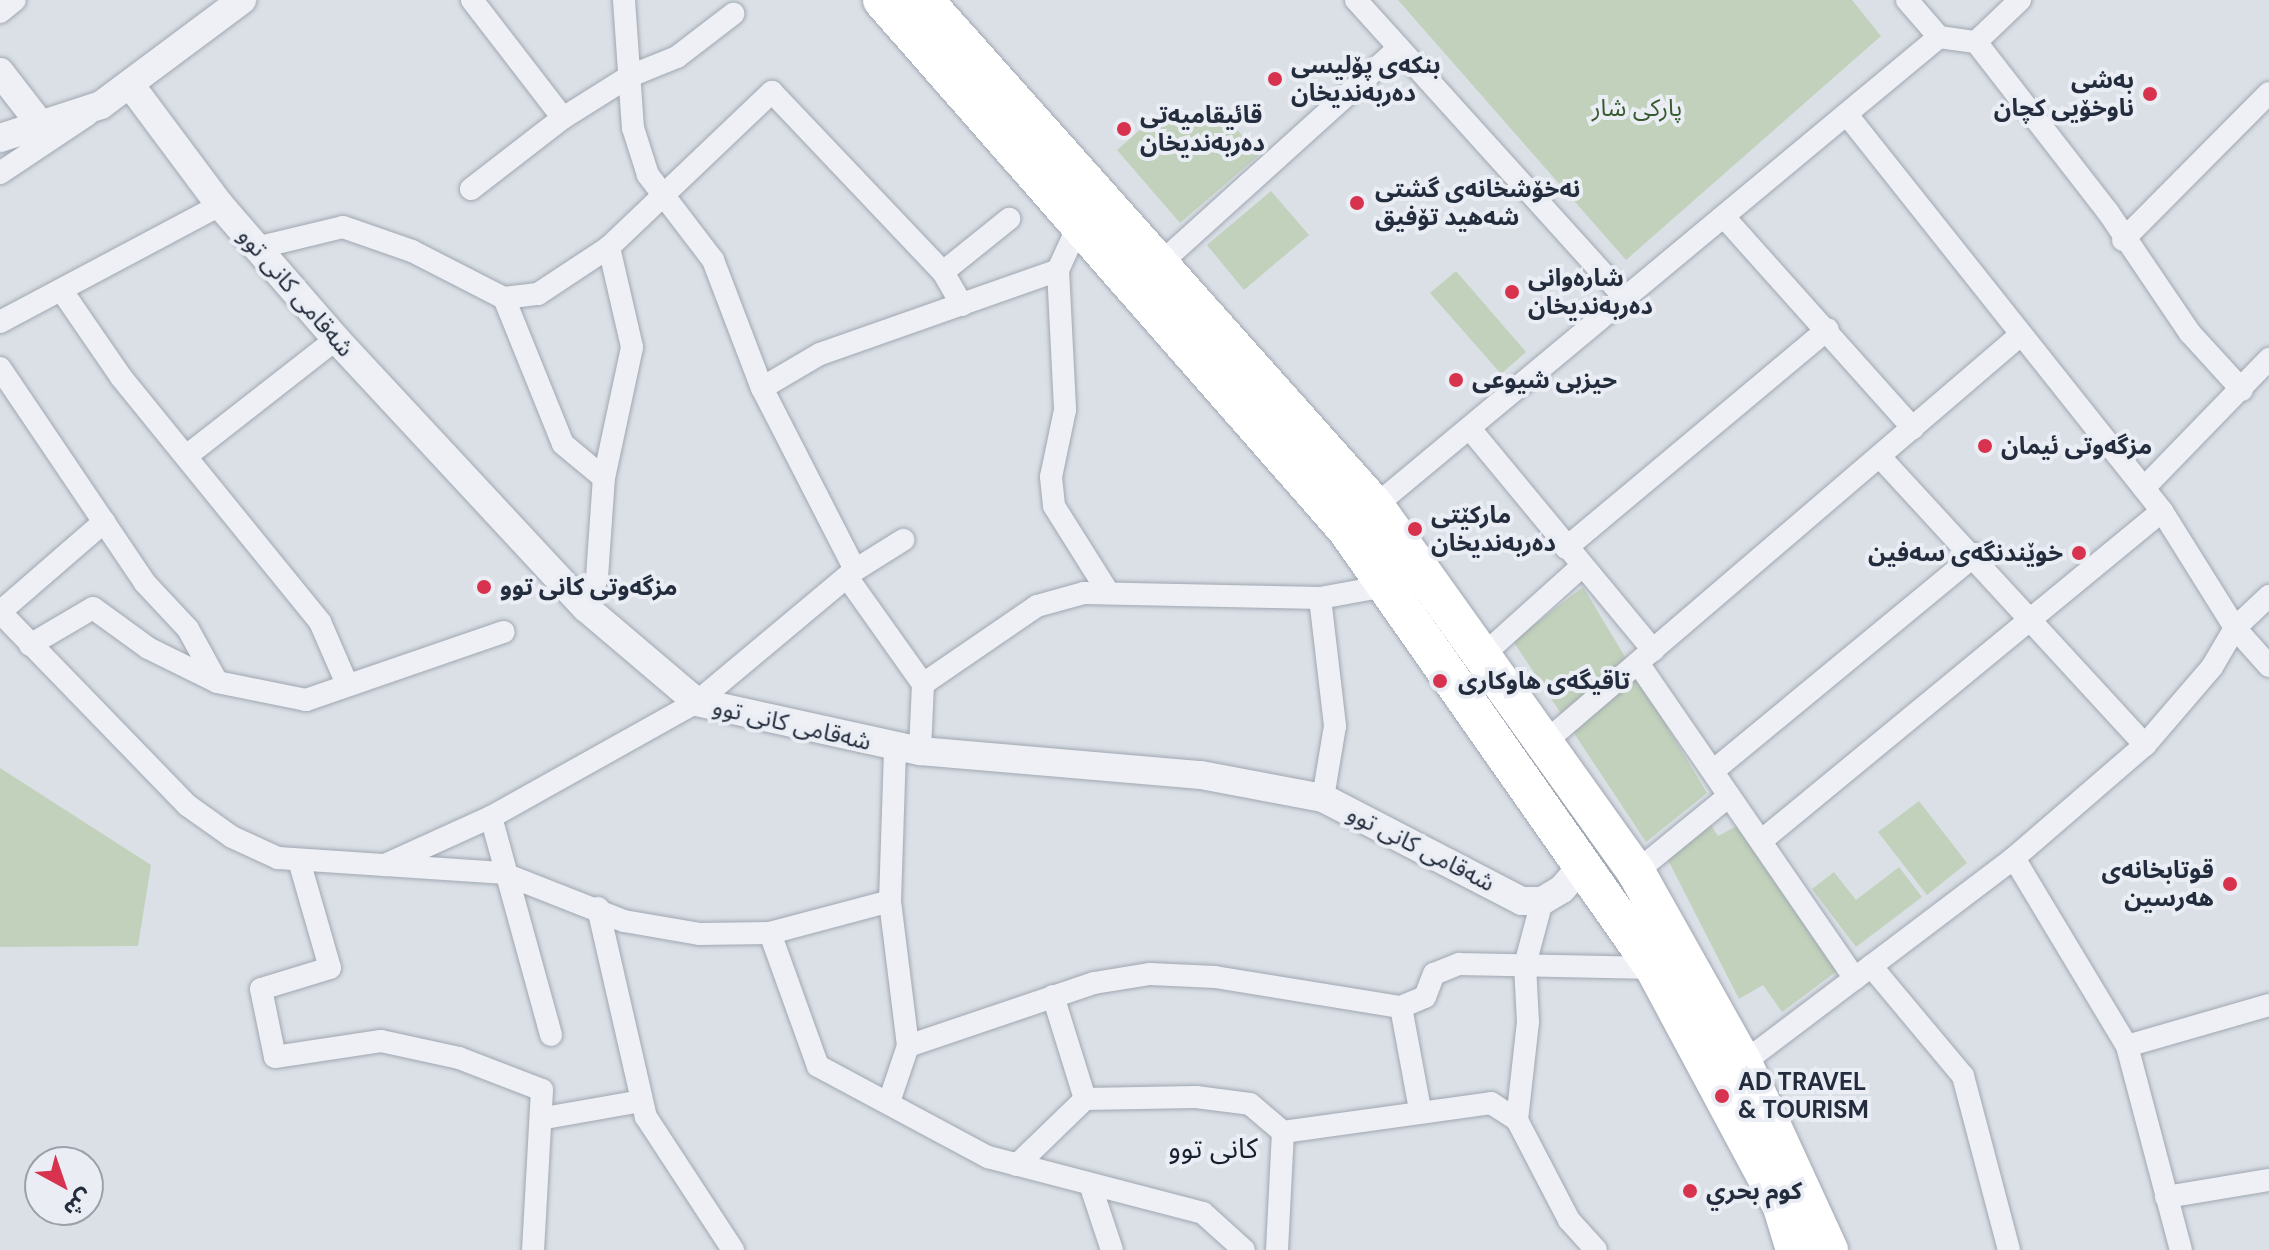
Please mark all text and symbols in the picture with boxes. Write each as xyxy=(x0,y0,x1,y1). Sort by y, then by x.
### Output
place label: بنکەی پۆلیسی دەربەندیخان xyxy=(1291,51,1440,107)
place label: بەشی ناوخۆیی کچان xyxy=(1994,66,2134,122)
marker: بنکەی پۆلیسی دەربەندیخان xyxy=(1266,70,1284,88)
marker: بەشی ناوخۆیی کچان xyxy=(2141,85,2159,103)
park label: پاركى شار xyxy=(1592,94,1682,122)
place label: قائیقامیەتی دەربەندیخان xyxy=(1140,101,1265,157)
marker: قائیقامیەتی دەربەندیخان xyxy=(1115,120,1133,138)
place label: نەخۆشخانەی گشتی شەهید تۆفیق xyxy=(1375,175,1580,231)
marker: نەخۆشخانەی گشتی شەهید تۆفیق xyxy=(1346,192,1368,214)
street label: شەقامی کانی توو xyxy=(232,222,360,362)
place label: شارەوانی دەربەندیخان xyxy=(1528,264,1653,320)
marker: شارەوانی دەربەندیخان xyxy=(1503,283,1521,301)
place label: حیزبی شیوعی xyxy=(1472,366,1617,394)
marker: حیزبی شیوعی xyxy=(1447,371,1465,389)
place label: مزگەوتی ئیمان xyxy=(2001,432,2152,460)
marker: مزگەوتی ئیمان xyxy=(1976,437,1994,455)
place label: مارکێتی دەربەندیخان xyxy=(1431,501,1556,557)
marker: مارکێتی دەربەندیخان xyxy=(1406,520,1424,538)
place label: خوێندنگەی سەفین xyxy=(1868,539,2063,567)
marker: خوێندنگەی سەفین xyxy=(2070,544,2088,562)
place label: مزگەوتی کانی توو xyxy=(500,573,678,601)
marker: مزگەوتی کانی توو xyxy=(475,578,493,596)
place label: تاقیگەی هاوکاری xyxy=(1458,667,1630,695)
marker: تاقیگەی هاوکاری xyxy=(1429,670,1451,692)
street label: شەقامی کانی توو xyxy=(710,692,874,756)
street label: شەقامی کانی توو xyxy=(1343,799,1499,897)
place label: قوتابخانەی هەرسین xyxy=(2101,856,2214,912)
marker: قوتابخانەی هەرسین xyxy=(2221,875,2239,893)
place label: AD TRAVEL & TOURISM xyxy=(1738,1068,1869,1124)
marker: AD TRAVEL & TOURISM xyxy=(1713,1087,1731,1105)
district label: کانی توو xyxy=(1168,1132,1258,1166)
north arrow xyxy=(24,1146,104,1226)
place label: کوم بحري xyxy=(1706,1177,1802,1205)
text: ش xyxy=(58,1182,99,1224)
marker: کوم بحري xyxy=(1681,1182,1699,1200)

